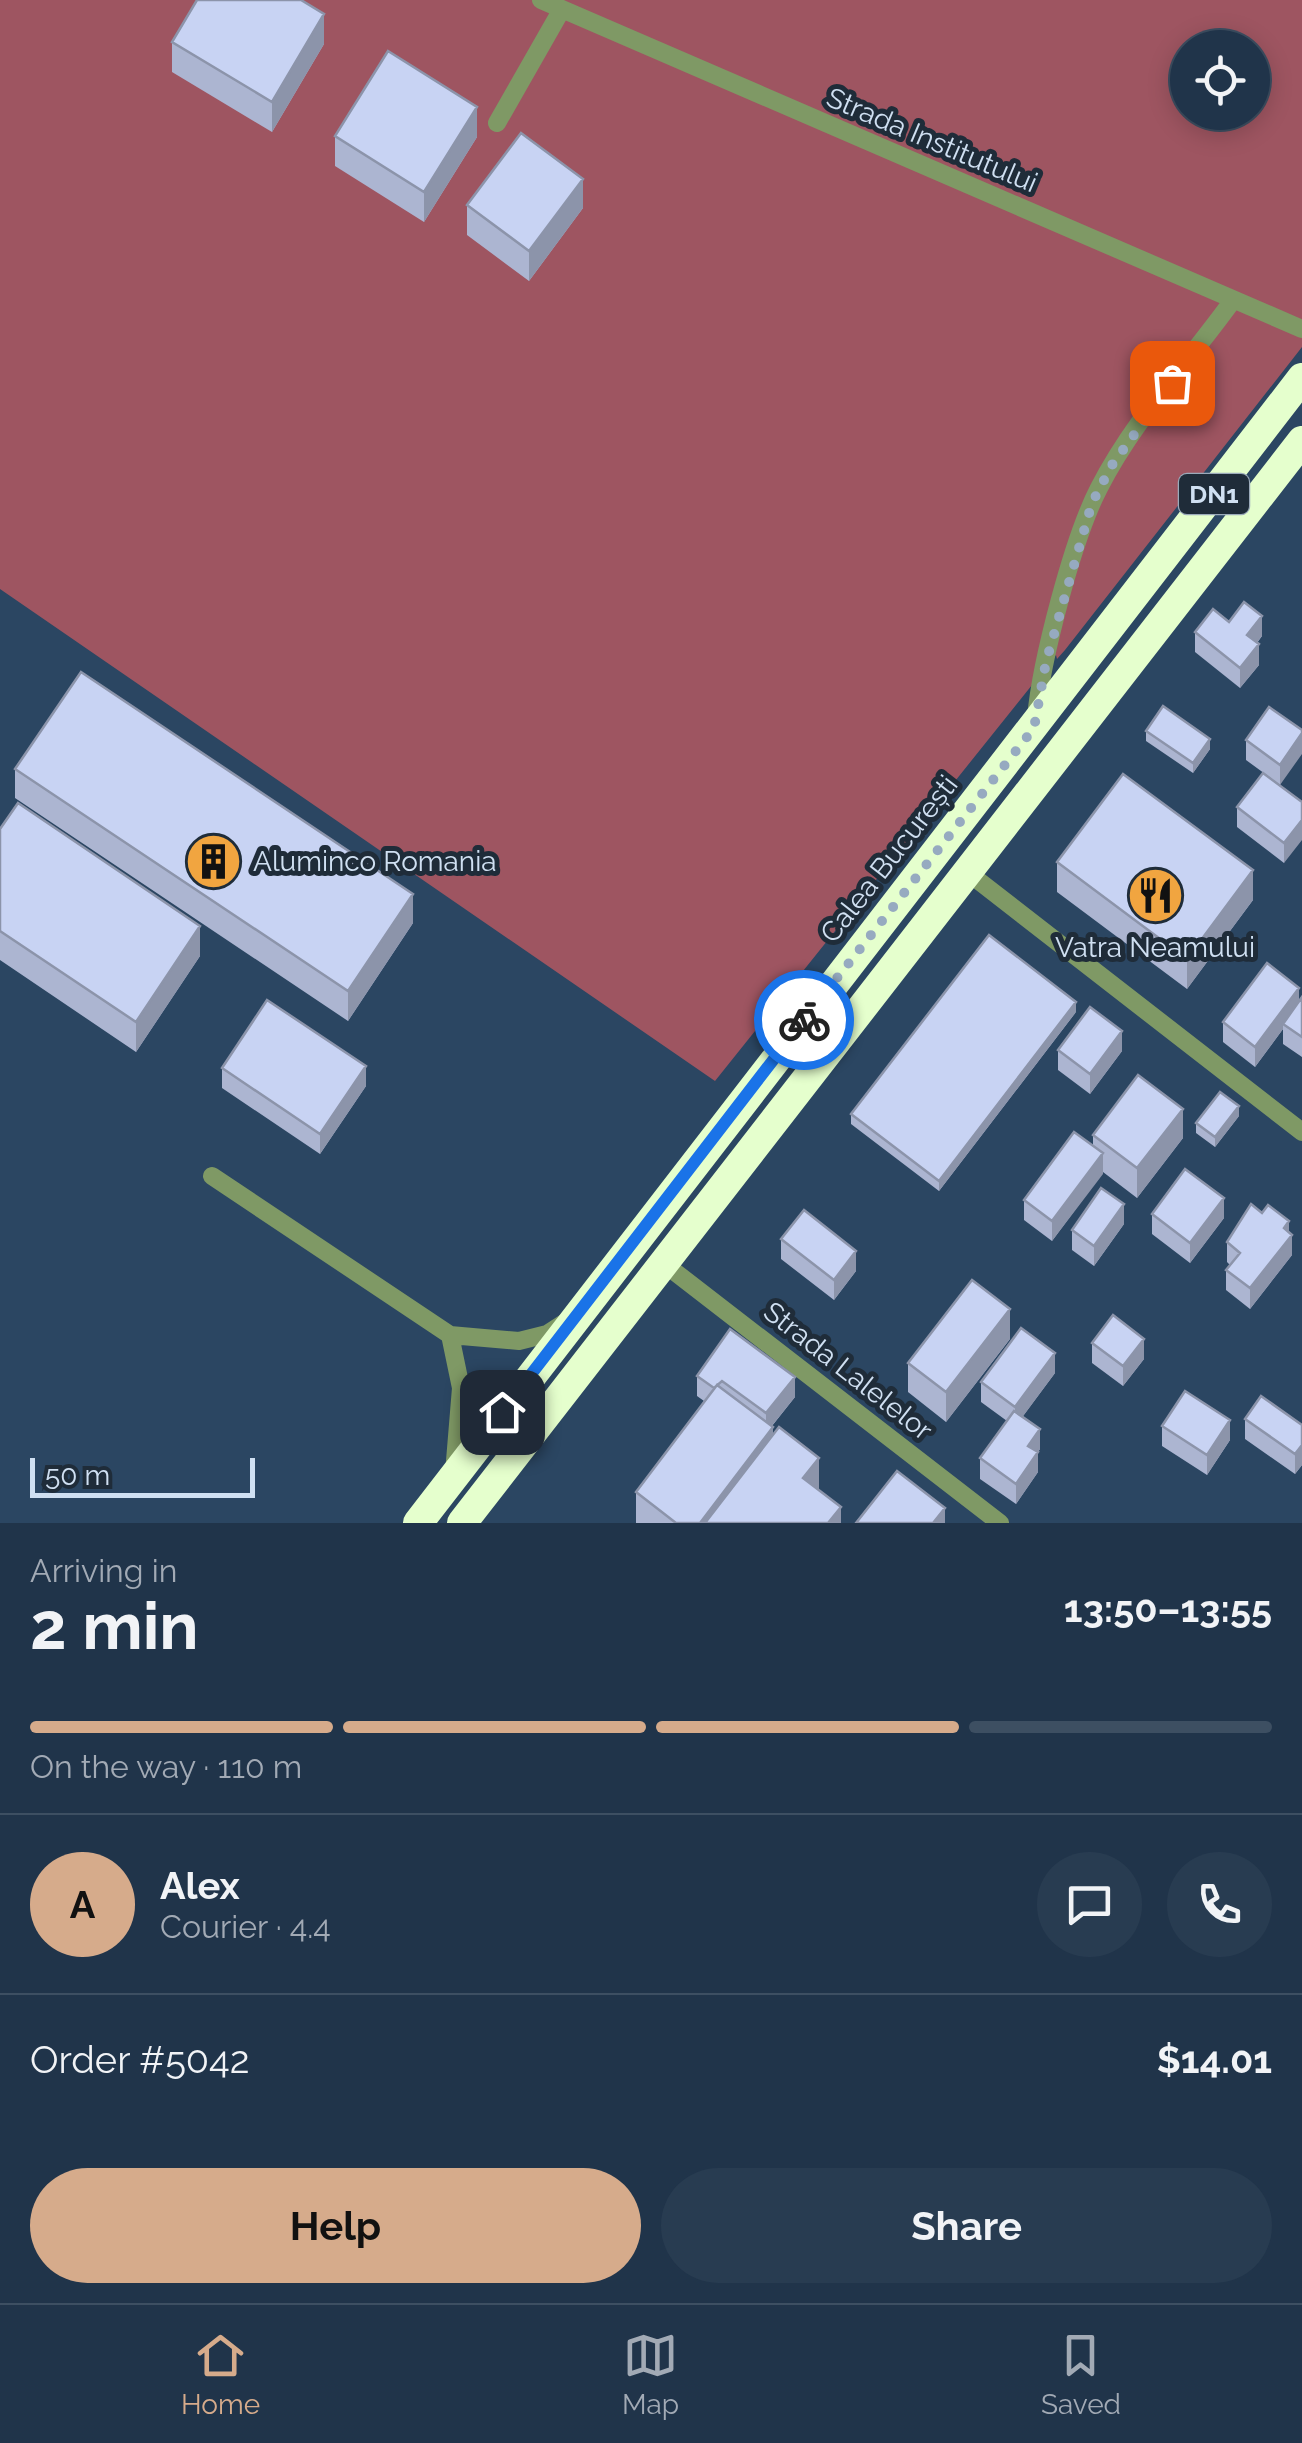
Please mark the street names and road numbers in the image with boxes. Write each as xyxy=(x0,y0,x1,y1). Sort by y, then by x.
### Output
street label: Strada Institutului xyxy=(822,81,1042,199)
road number: DN1 xyxy=(1179,474,1249,514)
street label: Calea București xyxy=(813,769,965,949)
street label: Strada Lalelelor xyxy=(757,1295,939,1447)

